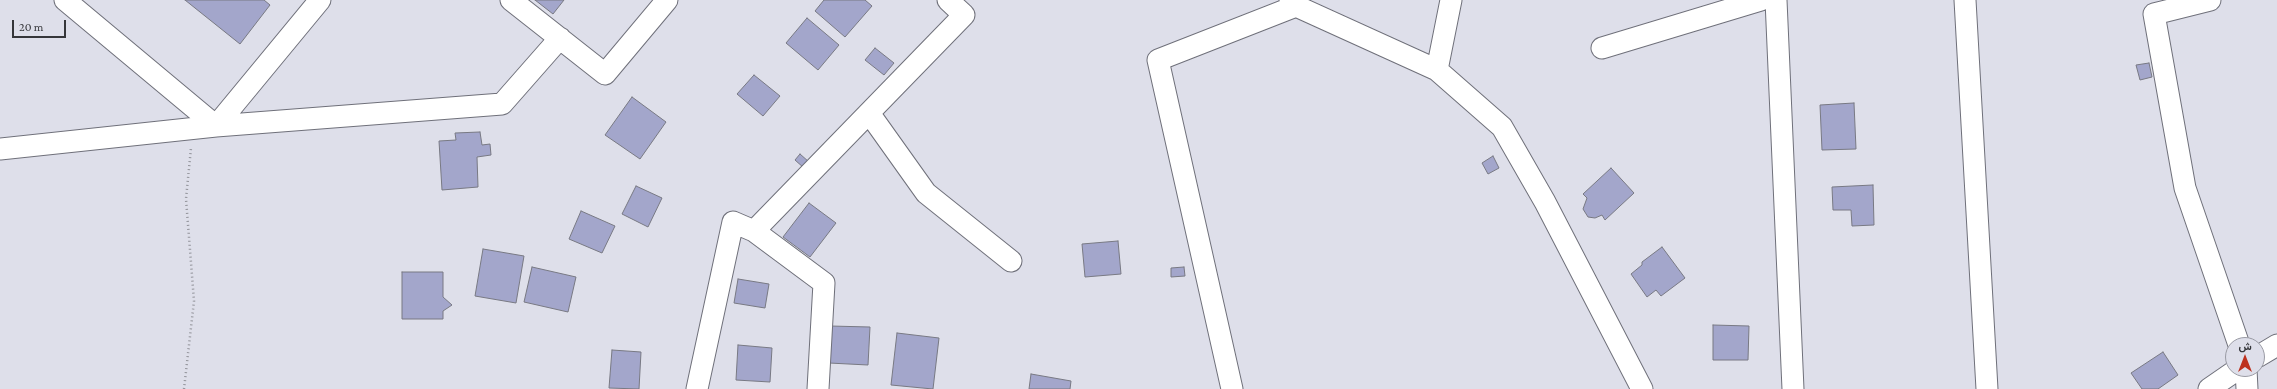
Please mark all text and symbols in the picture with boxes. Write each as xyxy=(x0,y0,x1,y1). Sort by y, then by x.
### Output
scale bar xyxy=(14,12,68,38)
text: 20 m xyxy=(19,20,43,34)
north arrow xyxy=(2225,337,2265,377)
text: ش xyxy=(2238,340,2252,352)

